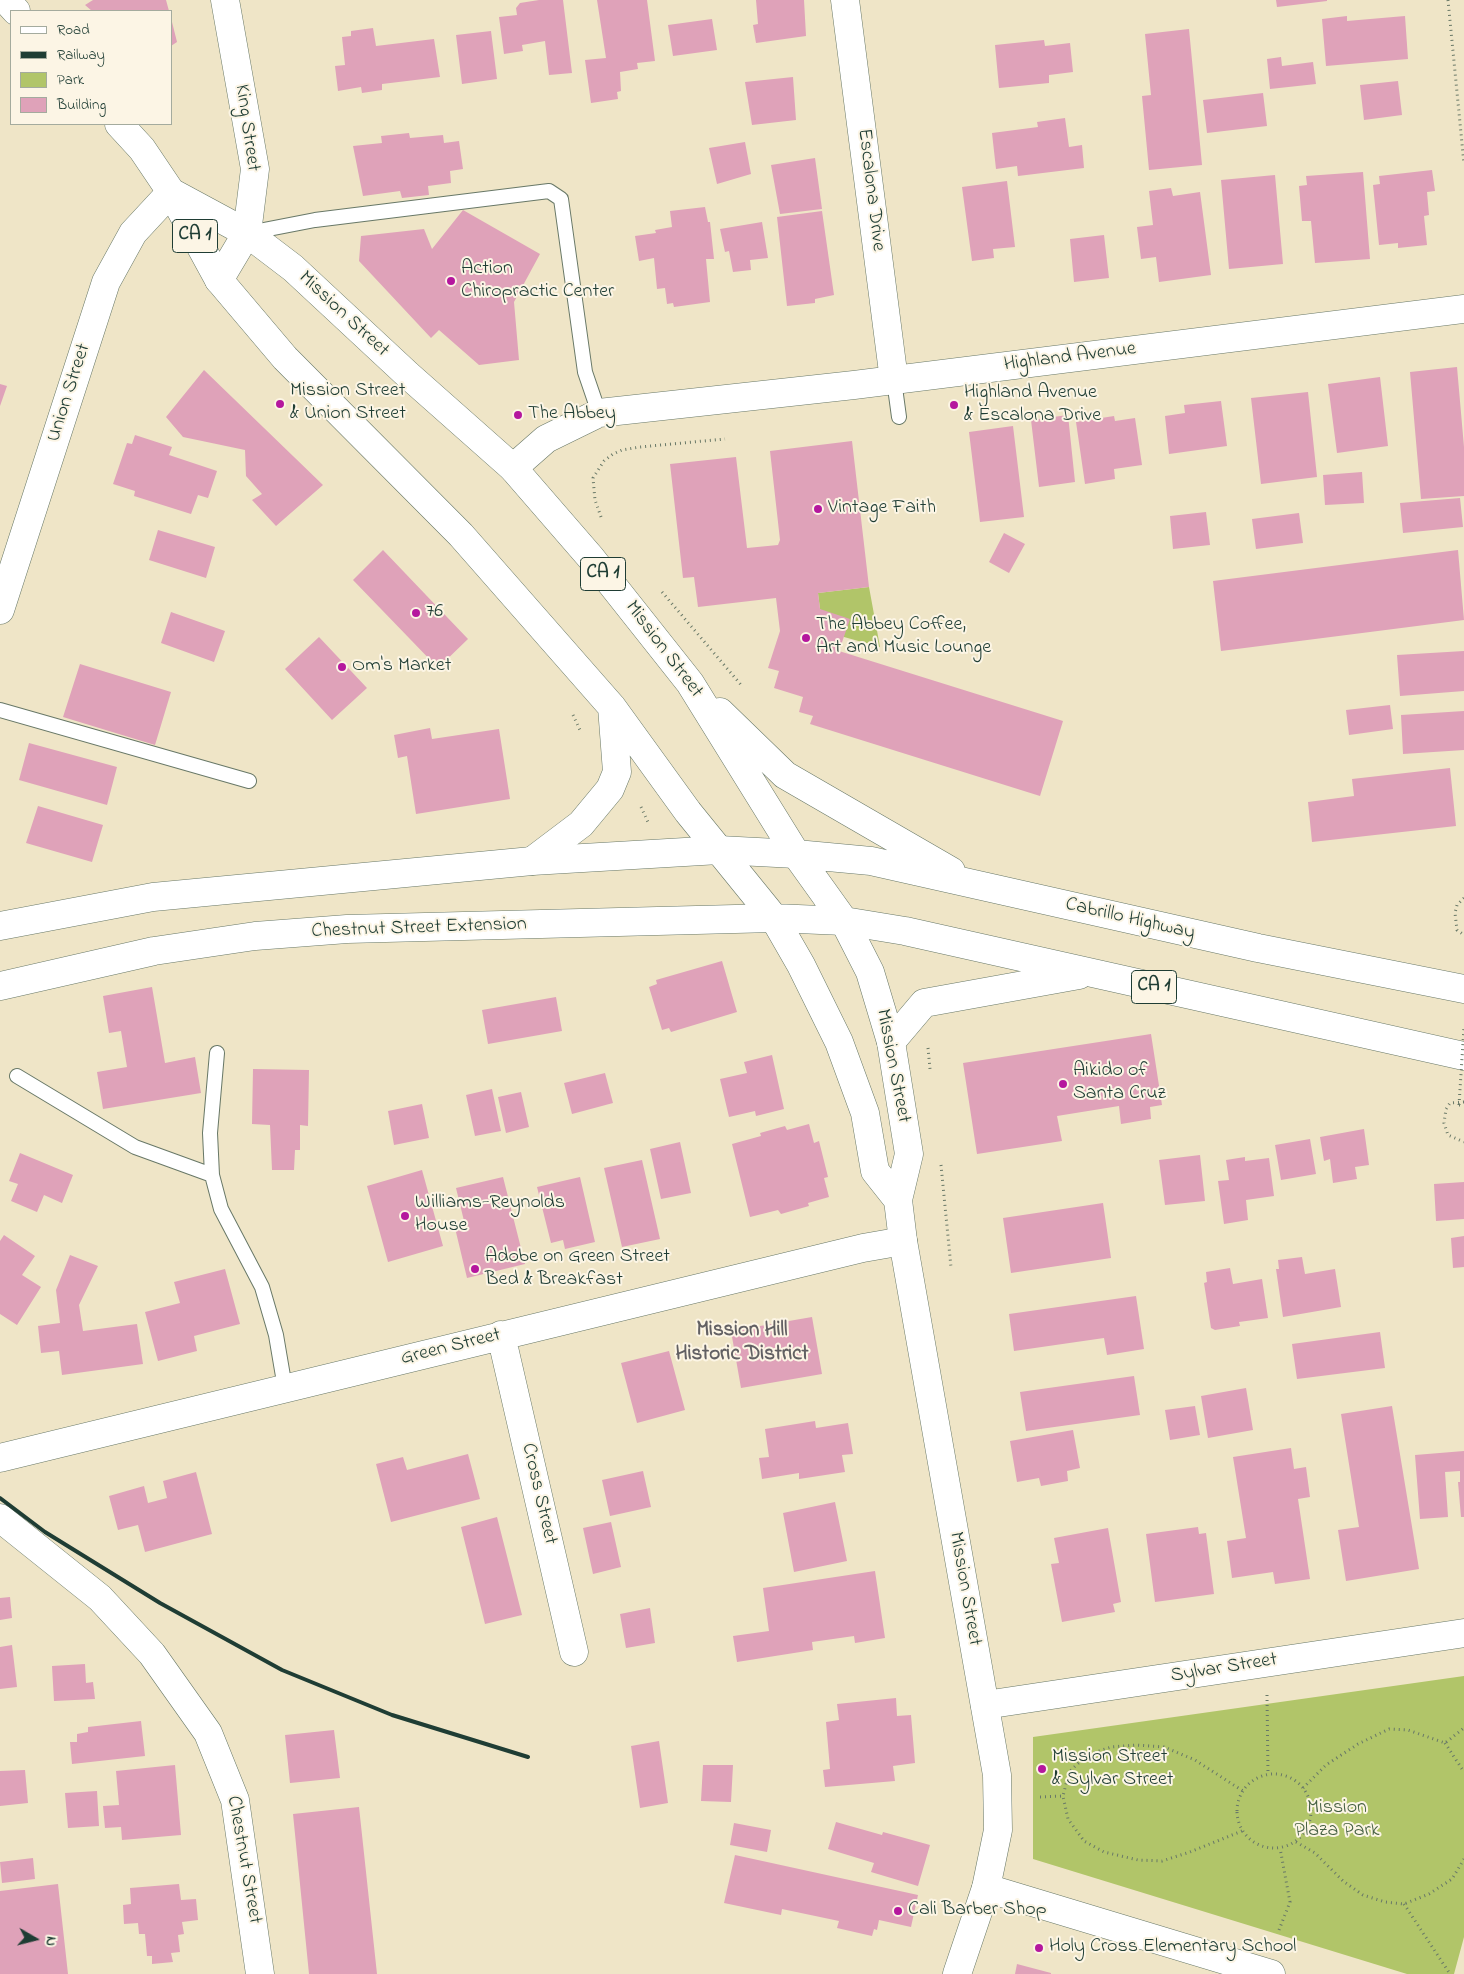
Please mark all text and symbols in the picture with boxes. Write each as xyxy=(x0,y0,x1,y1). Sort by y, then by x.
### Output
legend xyxy=(10,10,172,125)
text: Road xyxy=(57,19,90,41)
text: Railway xyxy=(57,44,105,66)
text: Park xyxy=(57,69,84,91)
street label: King Street xyxy=(228,83,264,173)
text: Building xyxy=(57,94,106,116)
street label: Escalona Drive xyxy=(851,127,889,253)
road number: CA 1 xyxy=(172,220,218,252)
place label: Action Chiropractic Center xyxy=(461,258,614,305)
street label: Mission Street xyxy=(293,267,393,363)
marker: Action Chiropractic Center xyxy=(445,275,457,287)
street label: Highland Avenue xyxy=(1003,338,1137,378)
street label: Union Street xyxy=(43,341,97,445)
place label: Mission Street & Union Street xyxy=(290,380,406,427)
place label: Highland Avenue & Escalona Drive xyxy=(964,382,1101,429)
marker: Mission Street & Union Street xyxy=(274,398,286,410)
marker: Highland Avenue & Escalona Drive xyxy=(948,399,960,411)
place label: The Abbey xyxy=(528,403,616,427)
marker: The Abbey xyxy=(512,409,524,421)
place label: Vintage Faith xyxy=(828,497,936,521)
marker: Vintage Faith xyxy=(812,503,824,515)
road number: CA 1 xyxy=(580,558,626,590)
street label: Mission Street xyxy=(619,597,707,703)
place label: 76 xyxy=(426,601,443,625)
marker: 76 xyxy=(410,607,422,619)
place label: The Abbey Coffee, Art and Music Lounge xyxy=(816,614,991,661)
marker: The Abbey Coffee, Art and Music Lounge xyxy=(800,632,812,644)
place label: Om's Market xyxy=(352,655,451,679)
marker: Om's Market xyxy=(336,661,348,673)
street label: Cabrillo Highway xyxy=(1063,893,1197,947)
street label: Chestnut Street Extension xyxy=(311,913,527,945)
road number: CA 1 xyxy=(1132,970,1176,1004)
street label: Mission Street xyxy=(869,1007,915,1125)
place label: Aikido of Santa Cruz xyxy=(1073,1060,1166,1107)
marker: Aikido of Santa Cruz xyxy=(1057,1078,1069,1090)
place label: Williams-Reynolds House xyxy=(415,1192,565,1239)
marker: Williams-Reynolds House xyxy=(399,1210,411,1222)
place label: Adobe on Green Street Bed & Breakfast xyxy=(485,1246,670,1293)
marker: Adobe on Green Street Bed & Breakfast xyxy=(469,1263,481,1275)
district label: Mission Hill Historic District xyxy=(675,1319,809,1369)
street label: Green Street xyxy=(399,1324,503,1372)
street label: Cross Street xyxy=(515,1441,561,1547)
street label: Mission Street xyxy=(942,1530,986,1648)
street label: Sylvar Street xyxy=(1169,1649,1279,1689)
place label: Mission Street & Sylvar Street xyxy=(1052,1746,1174,1793)
marker: Mission Street & Sylvar Street xyxy=(1036,1763,1048,1775)
street label: Chestnut Street xyxy=(220,1794,266,1926)
park label: Mission Plaza Park xyxy=(1295,1797,1379,1844)
place label: Cali Barber Shop xyxy=(908,1899,1047,1923)
marker: Cali Barber Shop xyxy=(892,1905,904,1917)
north arrow xyxy=(10,1914,60,1964)
text: N xyxy=(39,1935,61,1947)
place label: Holy Cross Elementary School xyxy=(1049,1936,1296,1960)
marker: Holy Cross Elementary School xyxy=(1033,1942,1045,1954)

